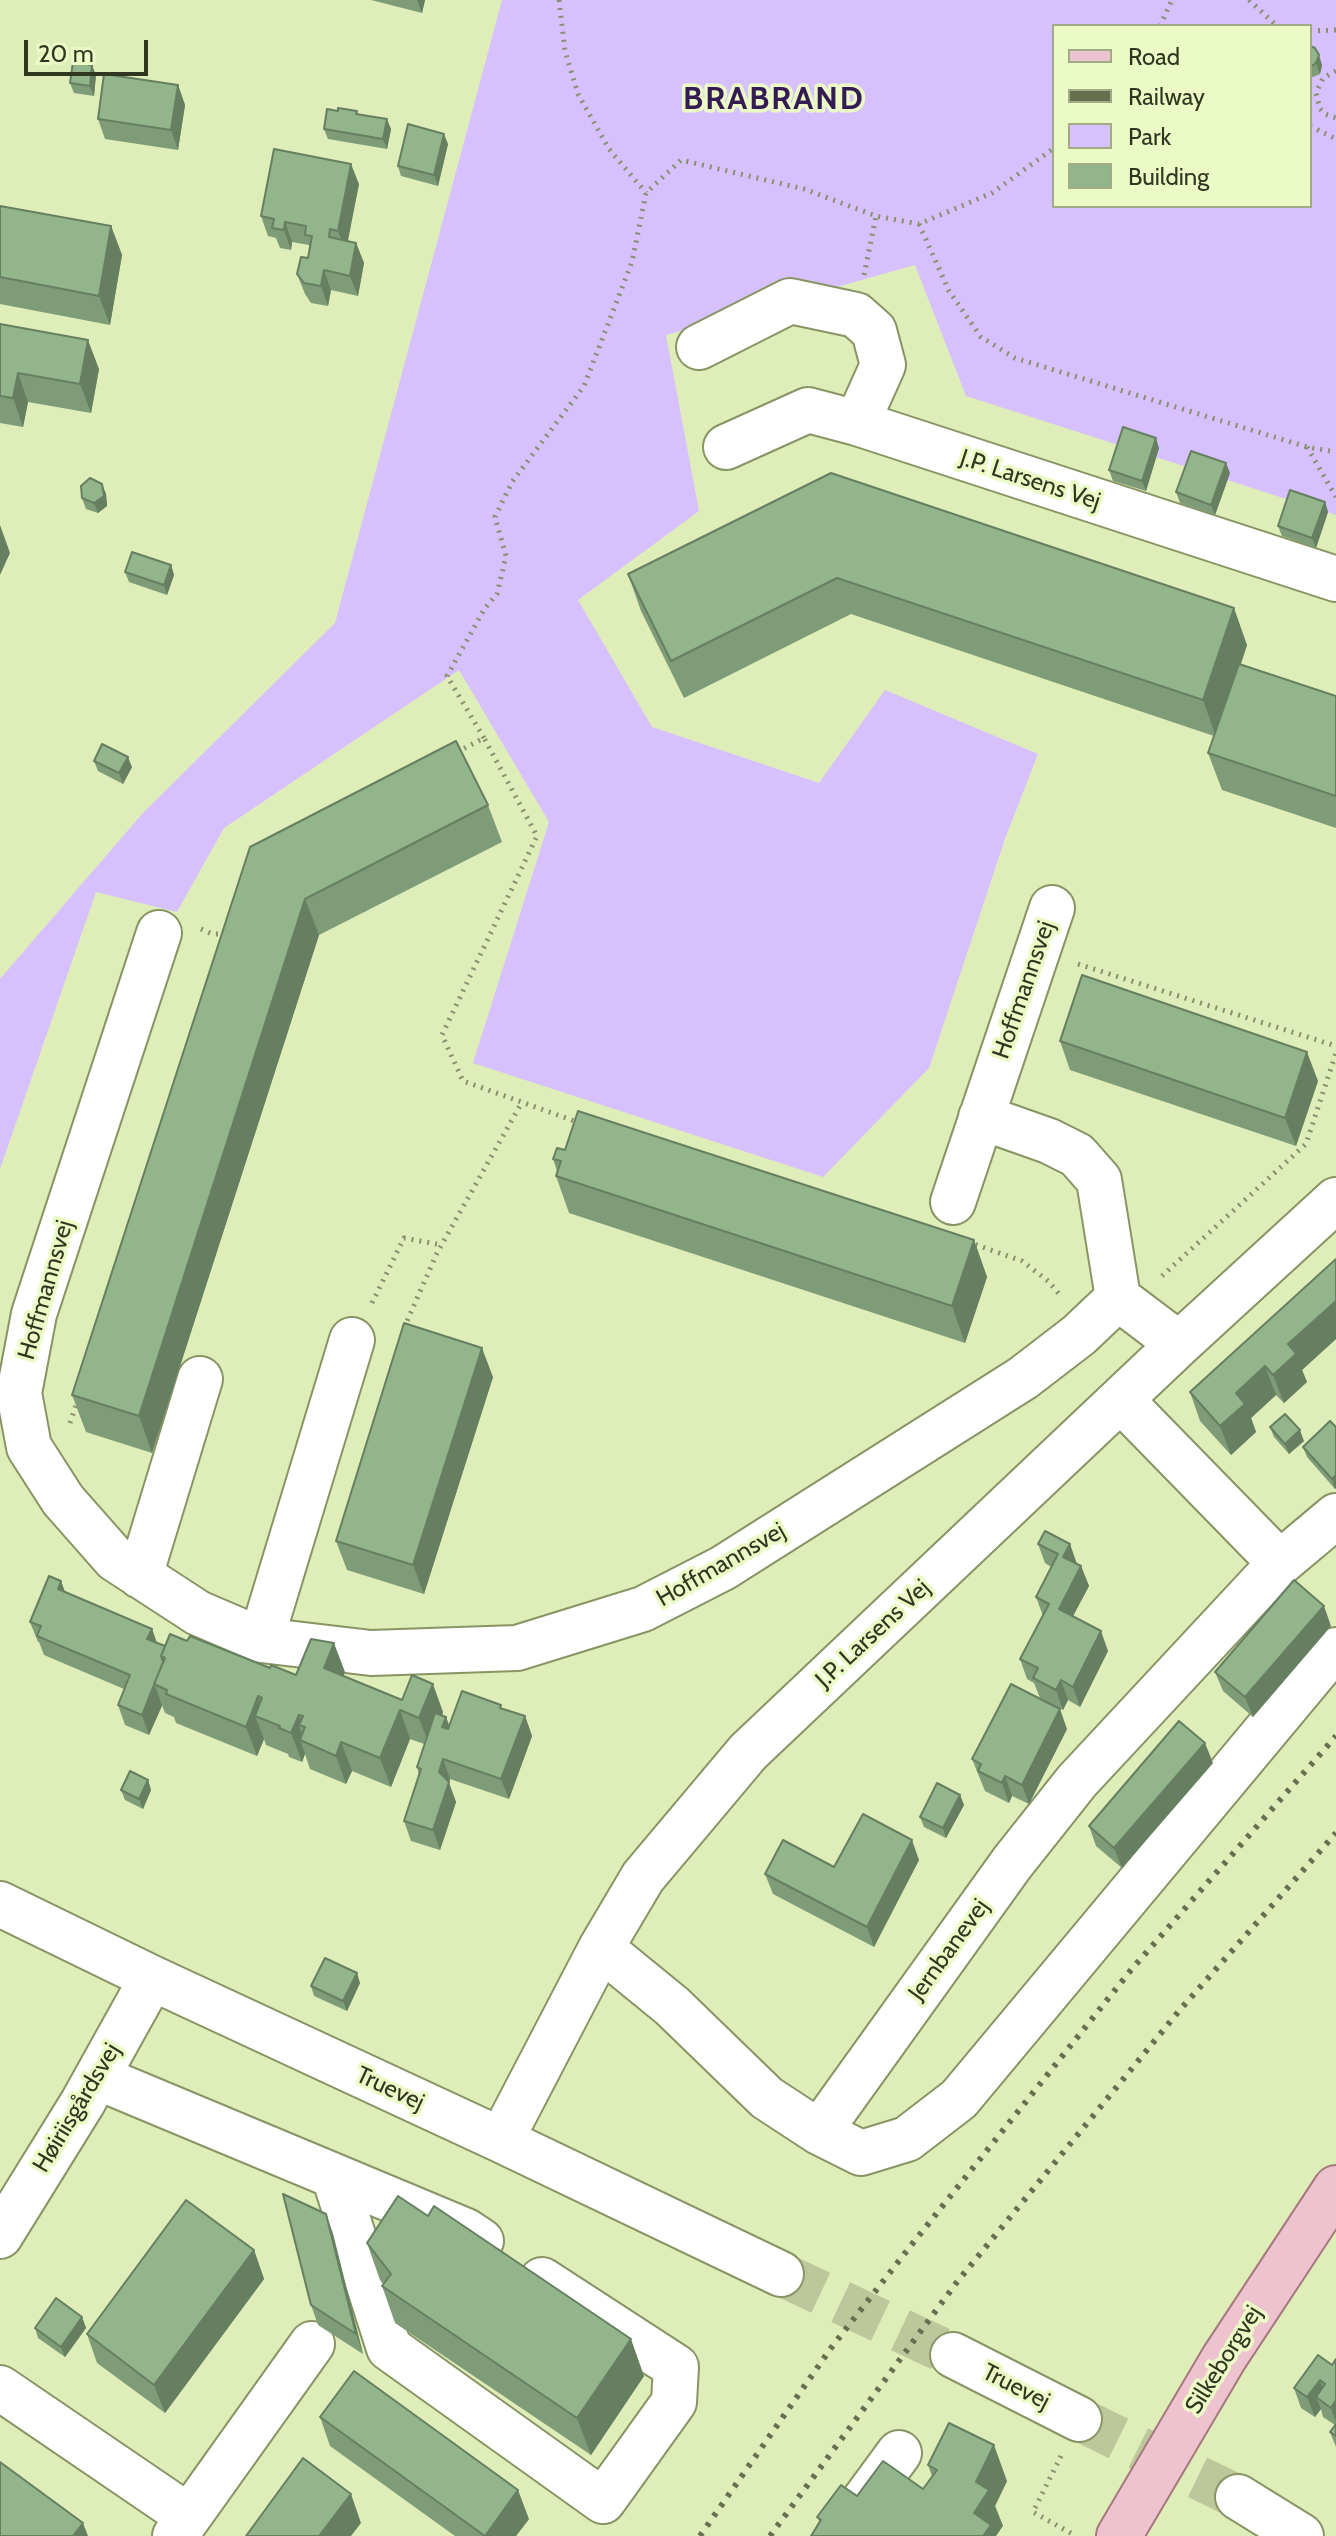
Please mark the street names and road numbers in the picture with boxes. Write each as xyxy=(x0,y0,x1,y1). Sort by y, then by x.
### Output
street label: J.P. Larsens Vej xyxy=(956,444,1104,516)
street label: Hoffmannsvej xyxy=(987,917,1061,1063)
street label: Hoffmannsvej xyxy=(12,1217,80,1363)
street label: Hoffmannsvej xyxy=(651,1517,791,1613)
street label: J.P. Larsens Vej xyxy=(810,1574,936,1694)
street label: Jernbanevej xyxy=(903,1894,995,2006)
street label: Høiriisgårdsvej xyxy=(27,2038,127,2178)
street label: Truevej xyxy=(351,2061,429,2117)
street label: Silkeborgvej xyxy=(1179,2301,1269,2419)
street label: Truevej xyxy=(977,2358,1055,2416)

